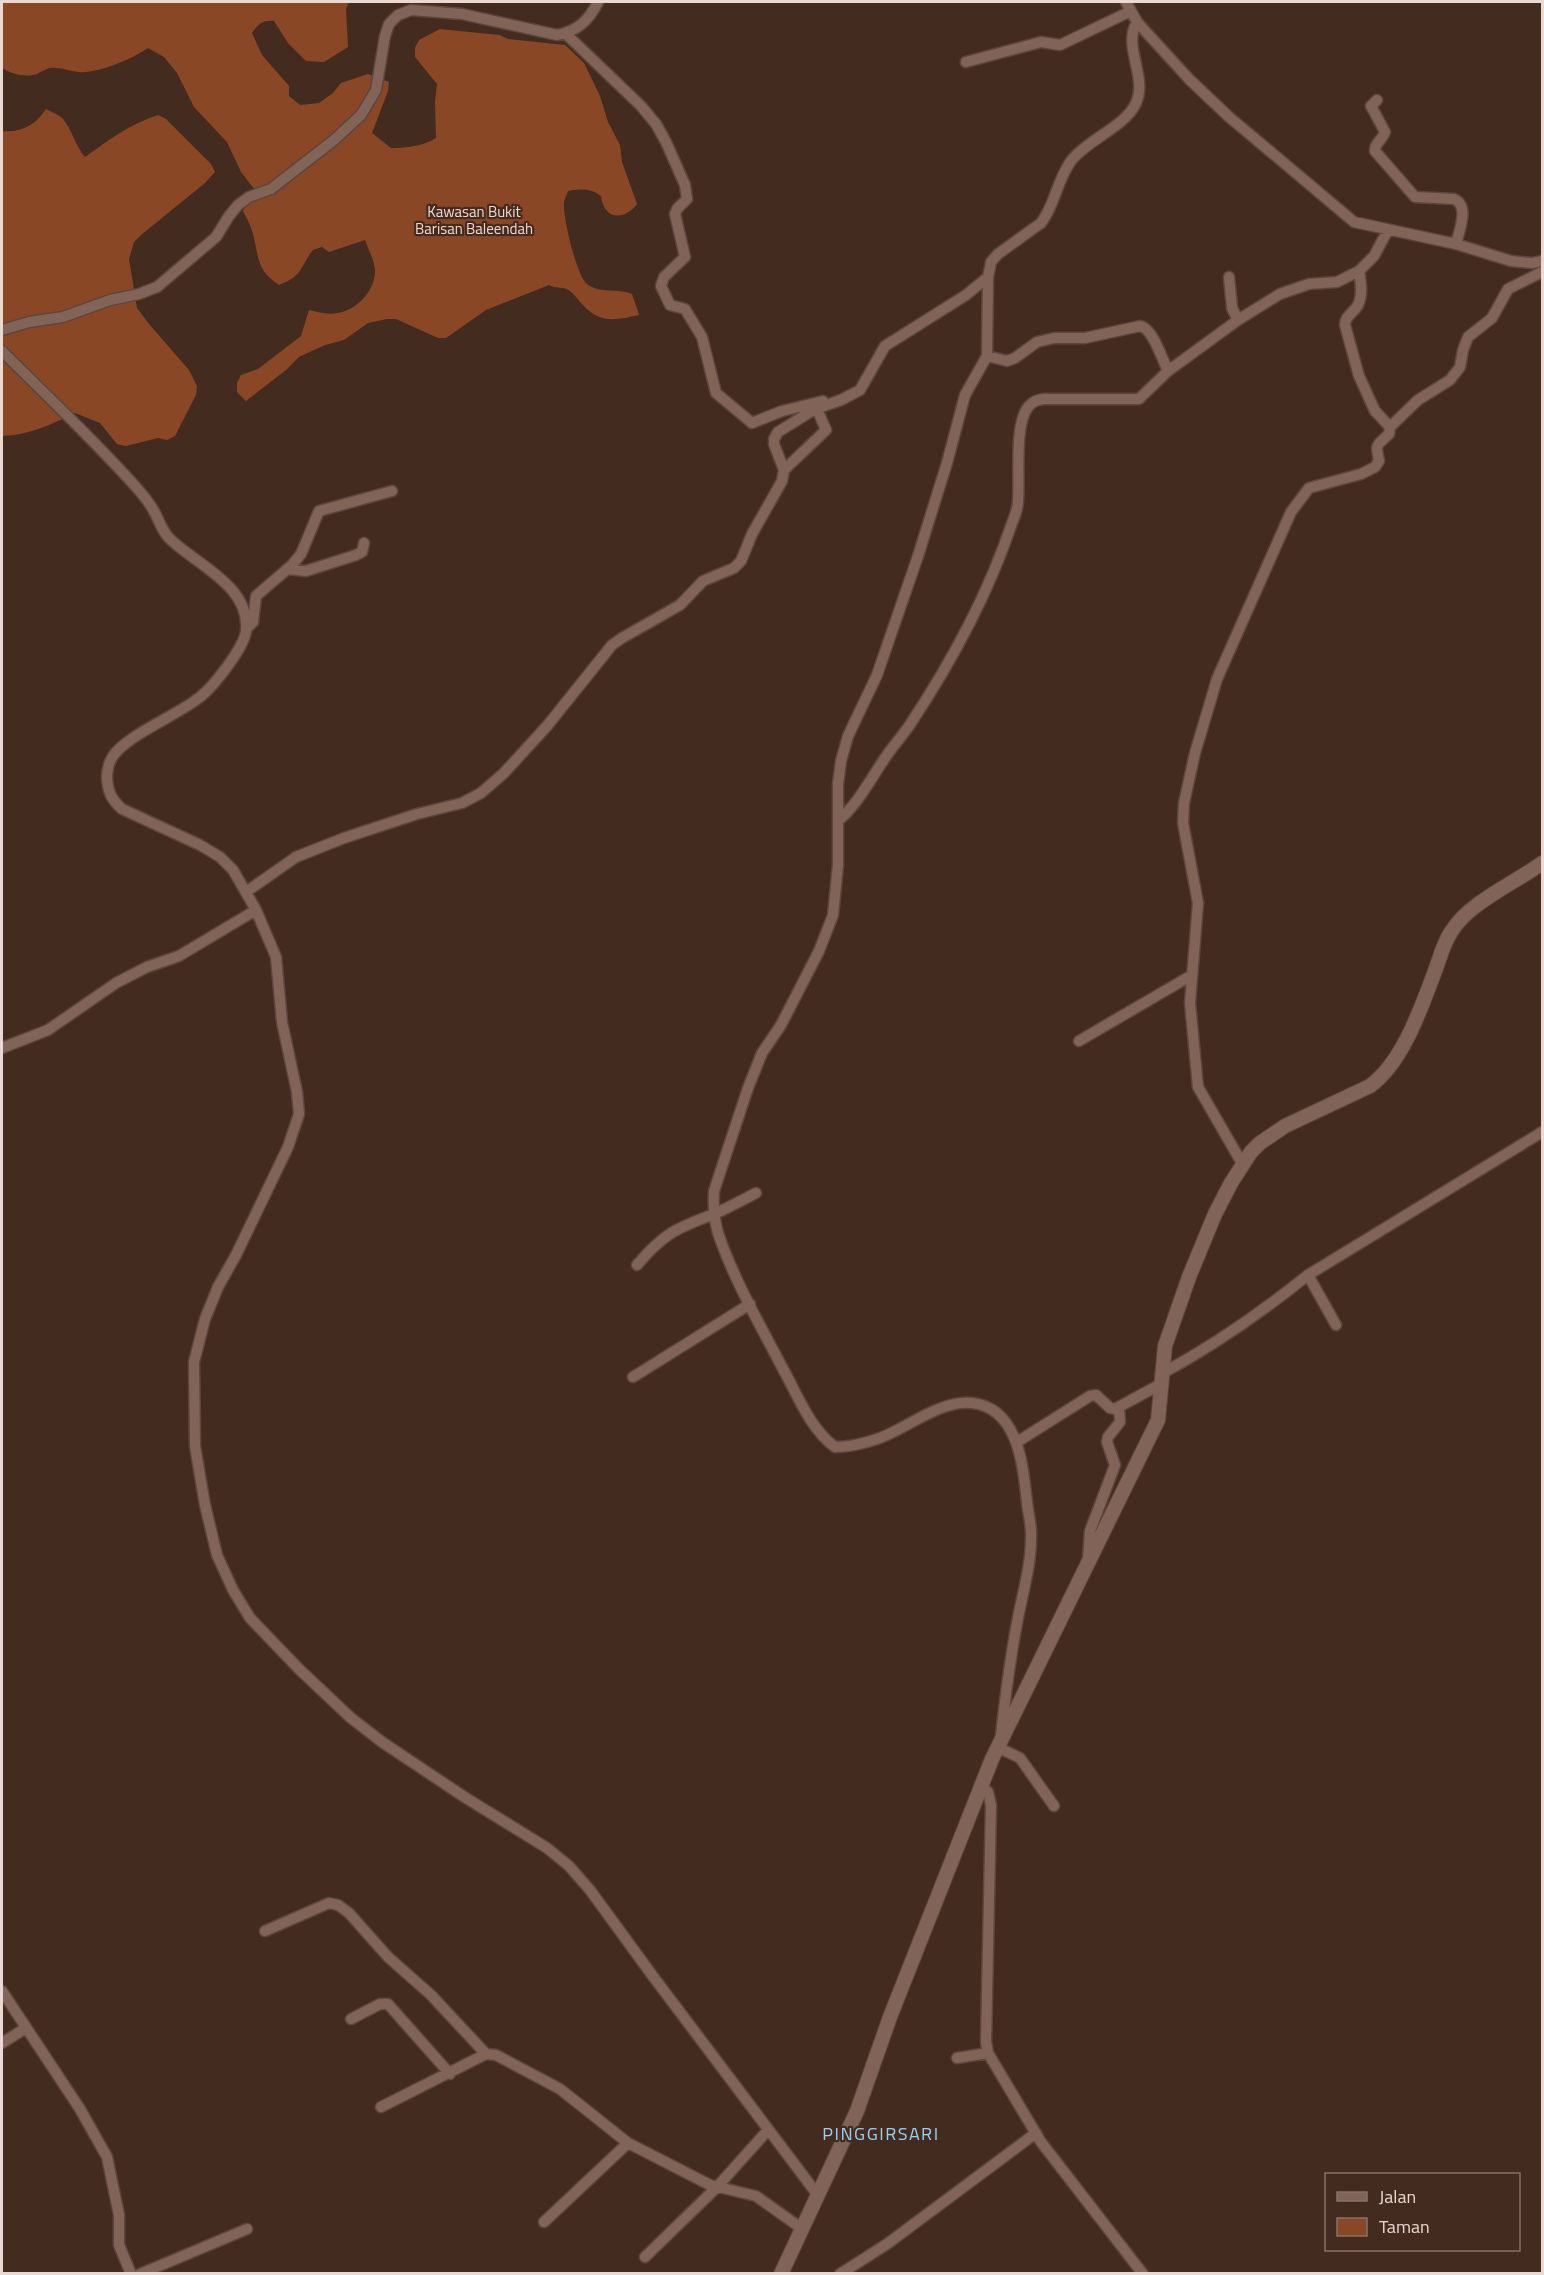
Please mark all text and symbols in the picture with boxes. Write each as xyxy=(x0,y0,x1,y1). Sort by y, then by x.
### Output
park label: Kawasan Bukit Barisan Baleendah xyxy=(415,200,533,240)
district label: PINGGIRSARI xyxy=(822,2120,940,2147)
legend xyxy=(1325,2173,1520,2251)
text: Jalan xyxy=(1379,2183,1416,2210)
text: Taman xyxy=(1379,2213,1430,2240)

